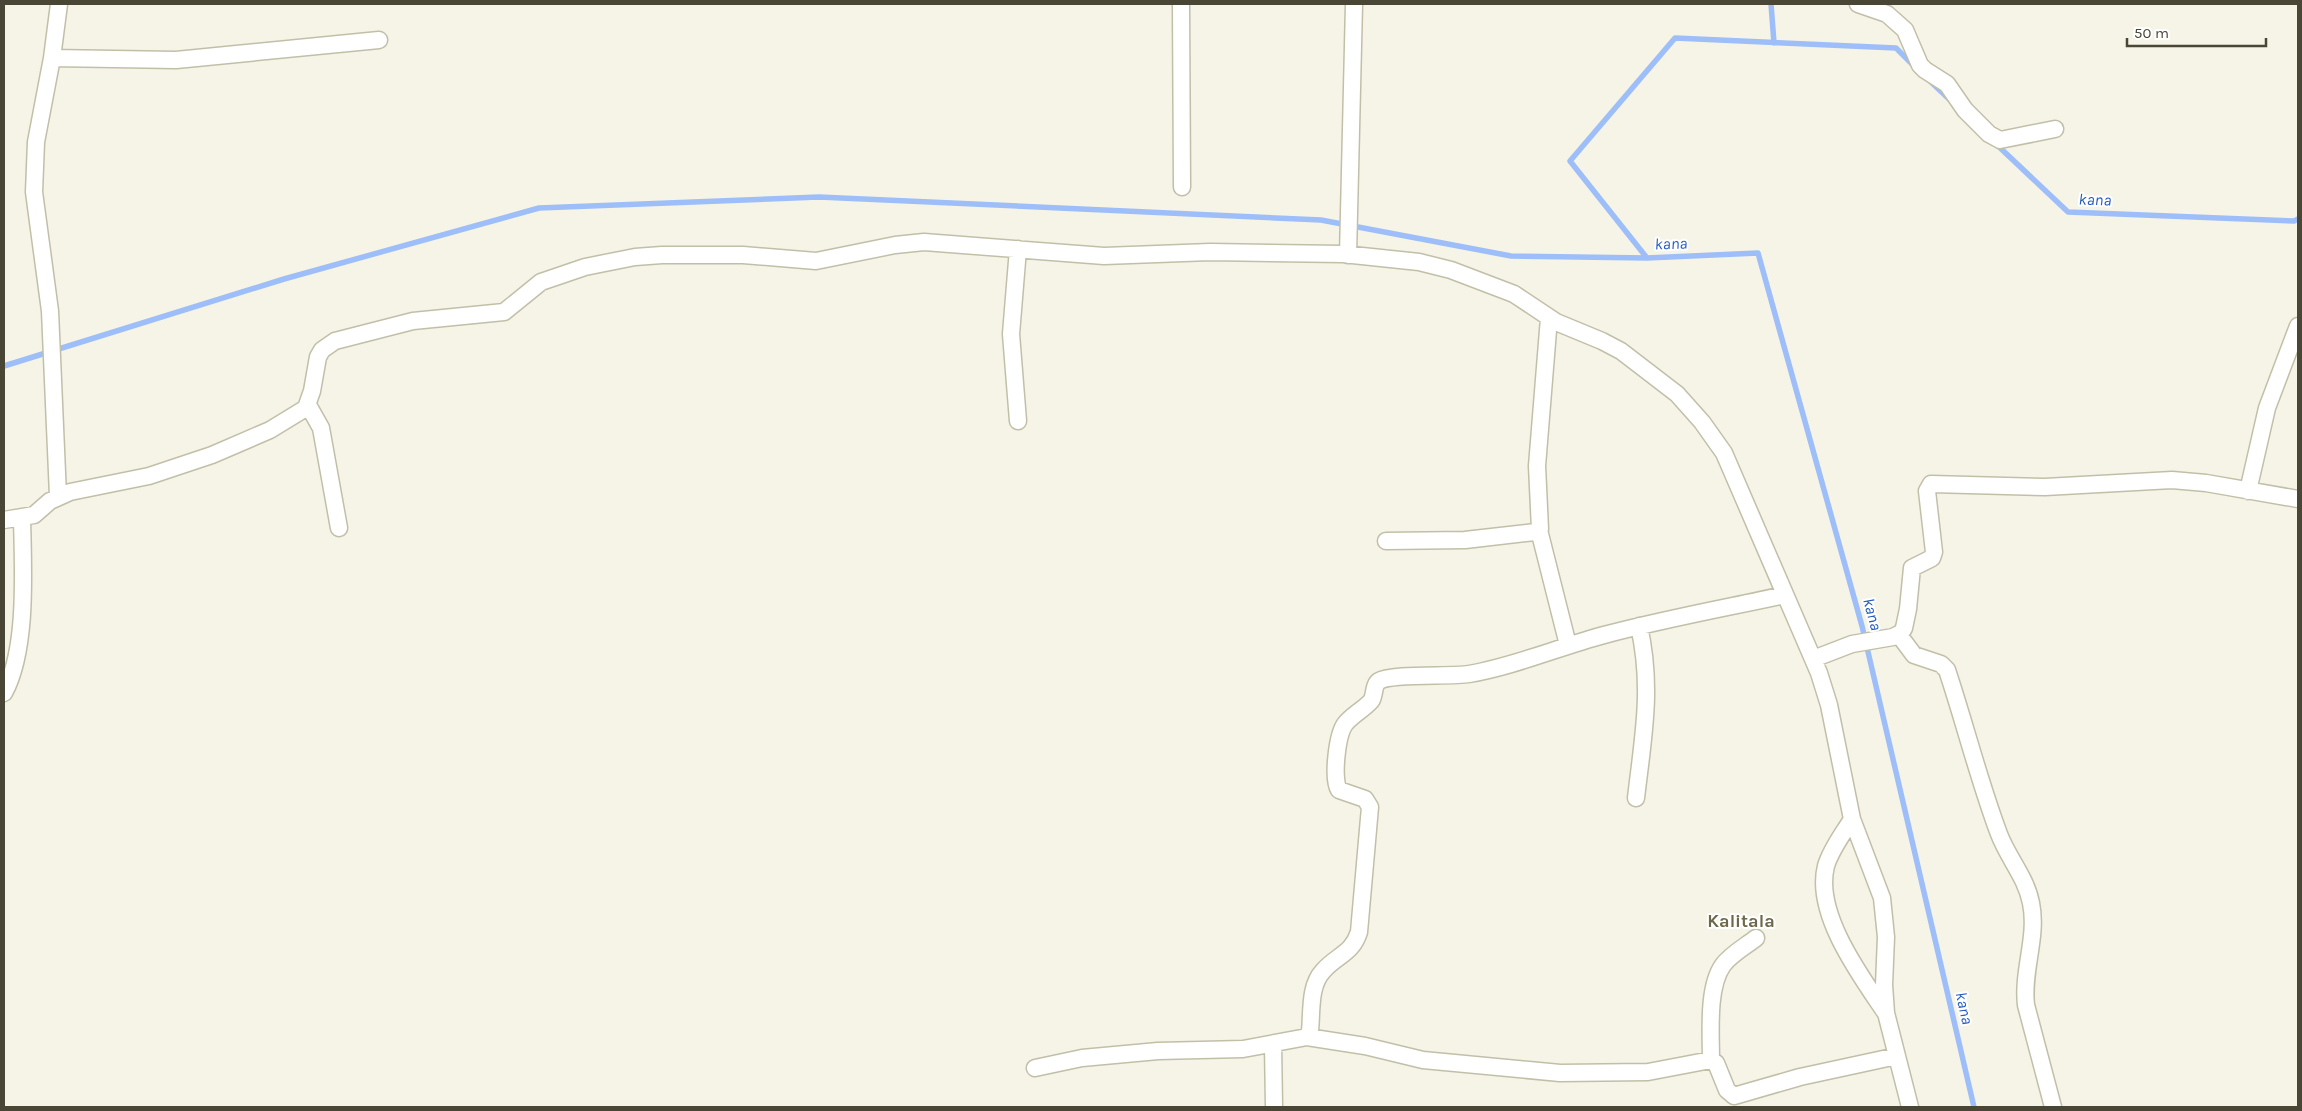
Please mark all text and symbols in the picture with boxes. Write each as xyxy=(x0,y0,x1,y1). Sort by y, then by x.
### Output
scale bar xyxy=(2127,15,2266,47)
text: 50 m xyxy=(2134,24,2169,42)
water label: kana xyxy=(2078,189,2112,210)
water label: kana xyxy=(1654,233,1688,254)
water label: kana xyxy=(1859,596,1886,633)
district label: Kalitala xyxy=(1707,910,1775,932)
water label: kana xyxy=(1952,990,1977,1026)

